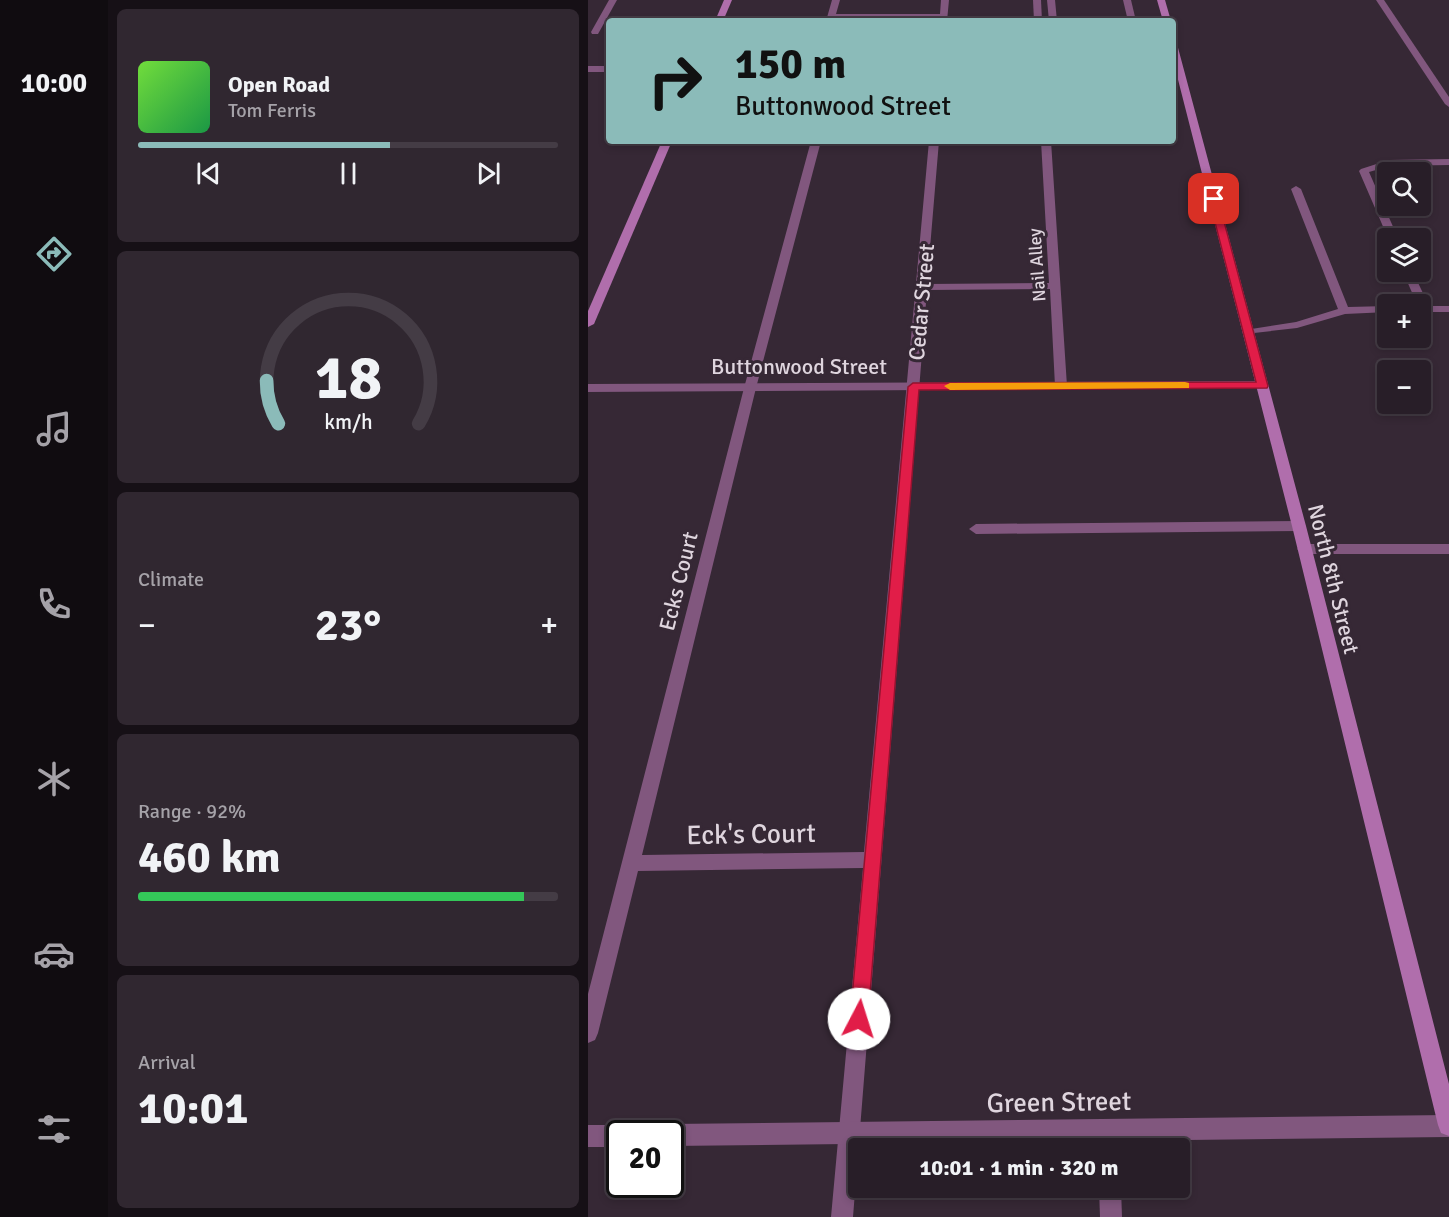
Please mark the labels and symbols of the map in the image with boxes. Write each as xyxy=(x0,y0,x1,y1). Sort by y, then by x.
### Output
pin xyxy=(1188,173,1239,224)
street label: Nail Alley xyxy=(1023,227,1051,303)
street label: Cedar Street xyxy=(903,242,940,362)
street label: Buttonwood Street xyxy=(711,353,887,380)
street label: North 8th Street xyxy=(1302,502,1365,657)
street label: Ecks Court xyxy=(653,529,704,633)
street label: Eck's Court xyxy=(686,817,816,852)
position arrow xyxy=(827,987,891,1051)
street label: Green Street xyxy=(986,1085,1132,1120)
speed limit sign: 20 xyxy=(606,1120,684,1198)

